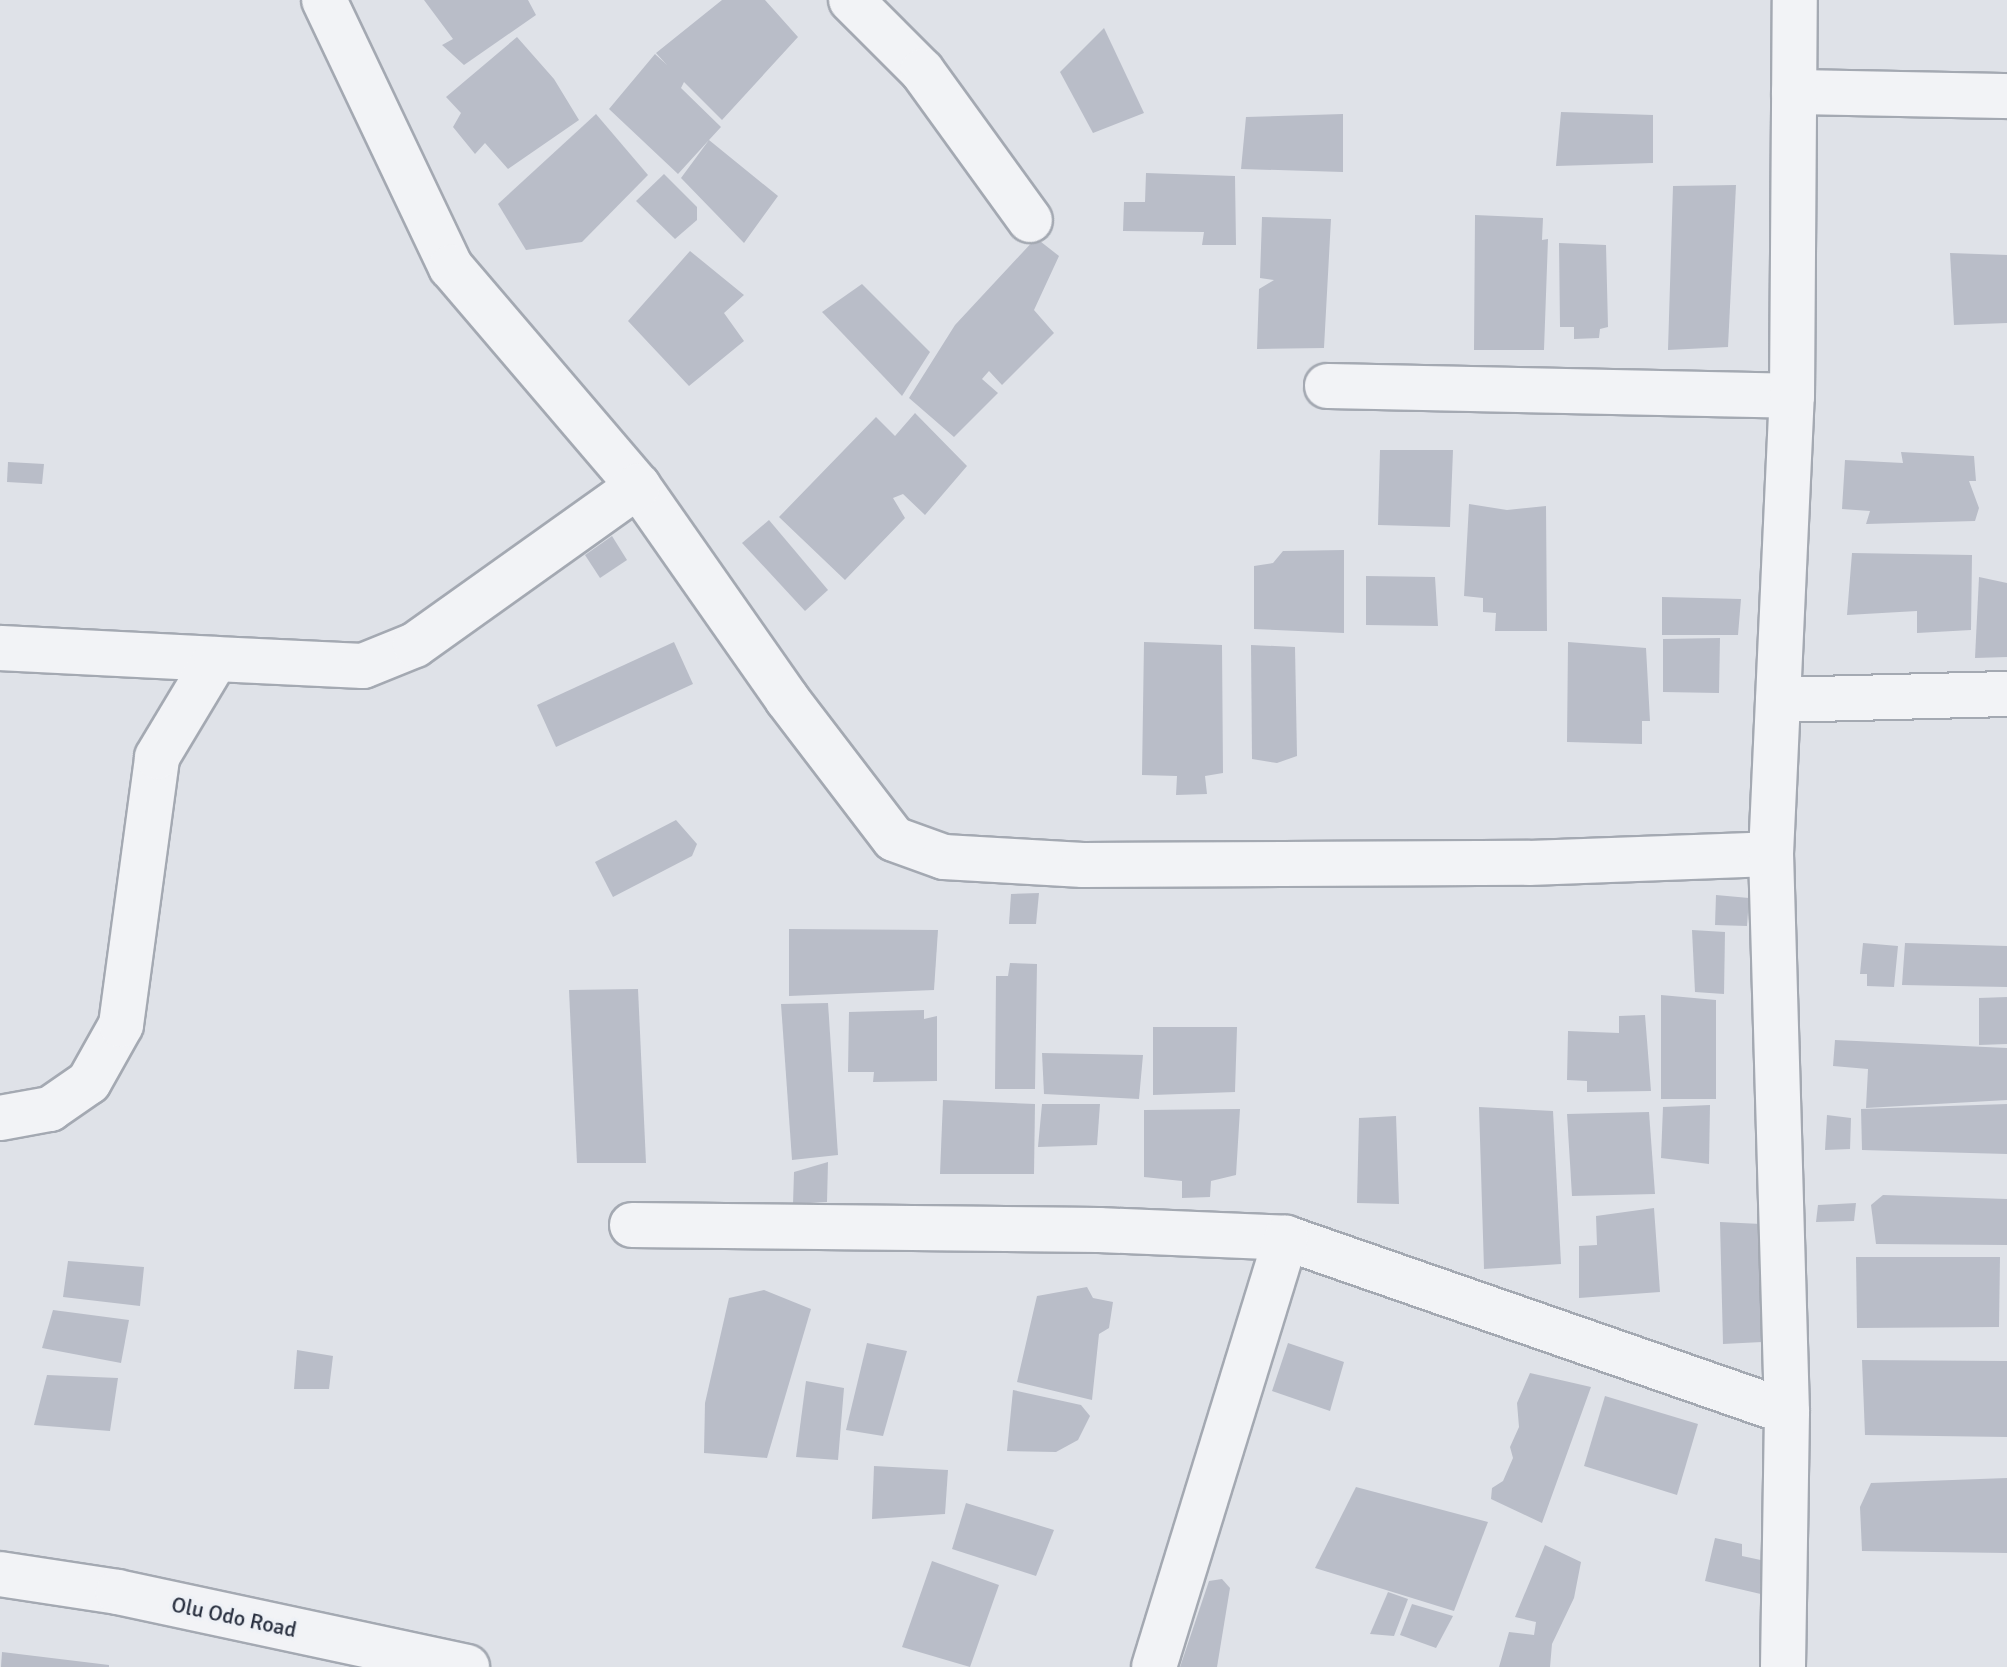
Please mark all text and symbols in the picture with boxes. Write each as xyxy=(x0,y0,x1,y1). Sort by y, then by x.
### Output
street label: Olu Odo Road xyxy=(169,1591,299,1643)

